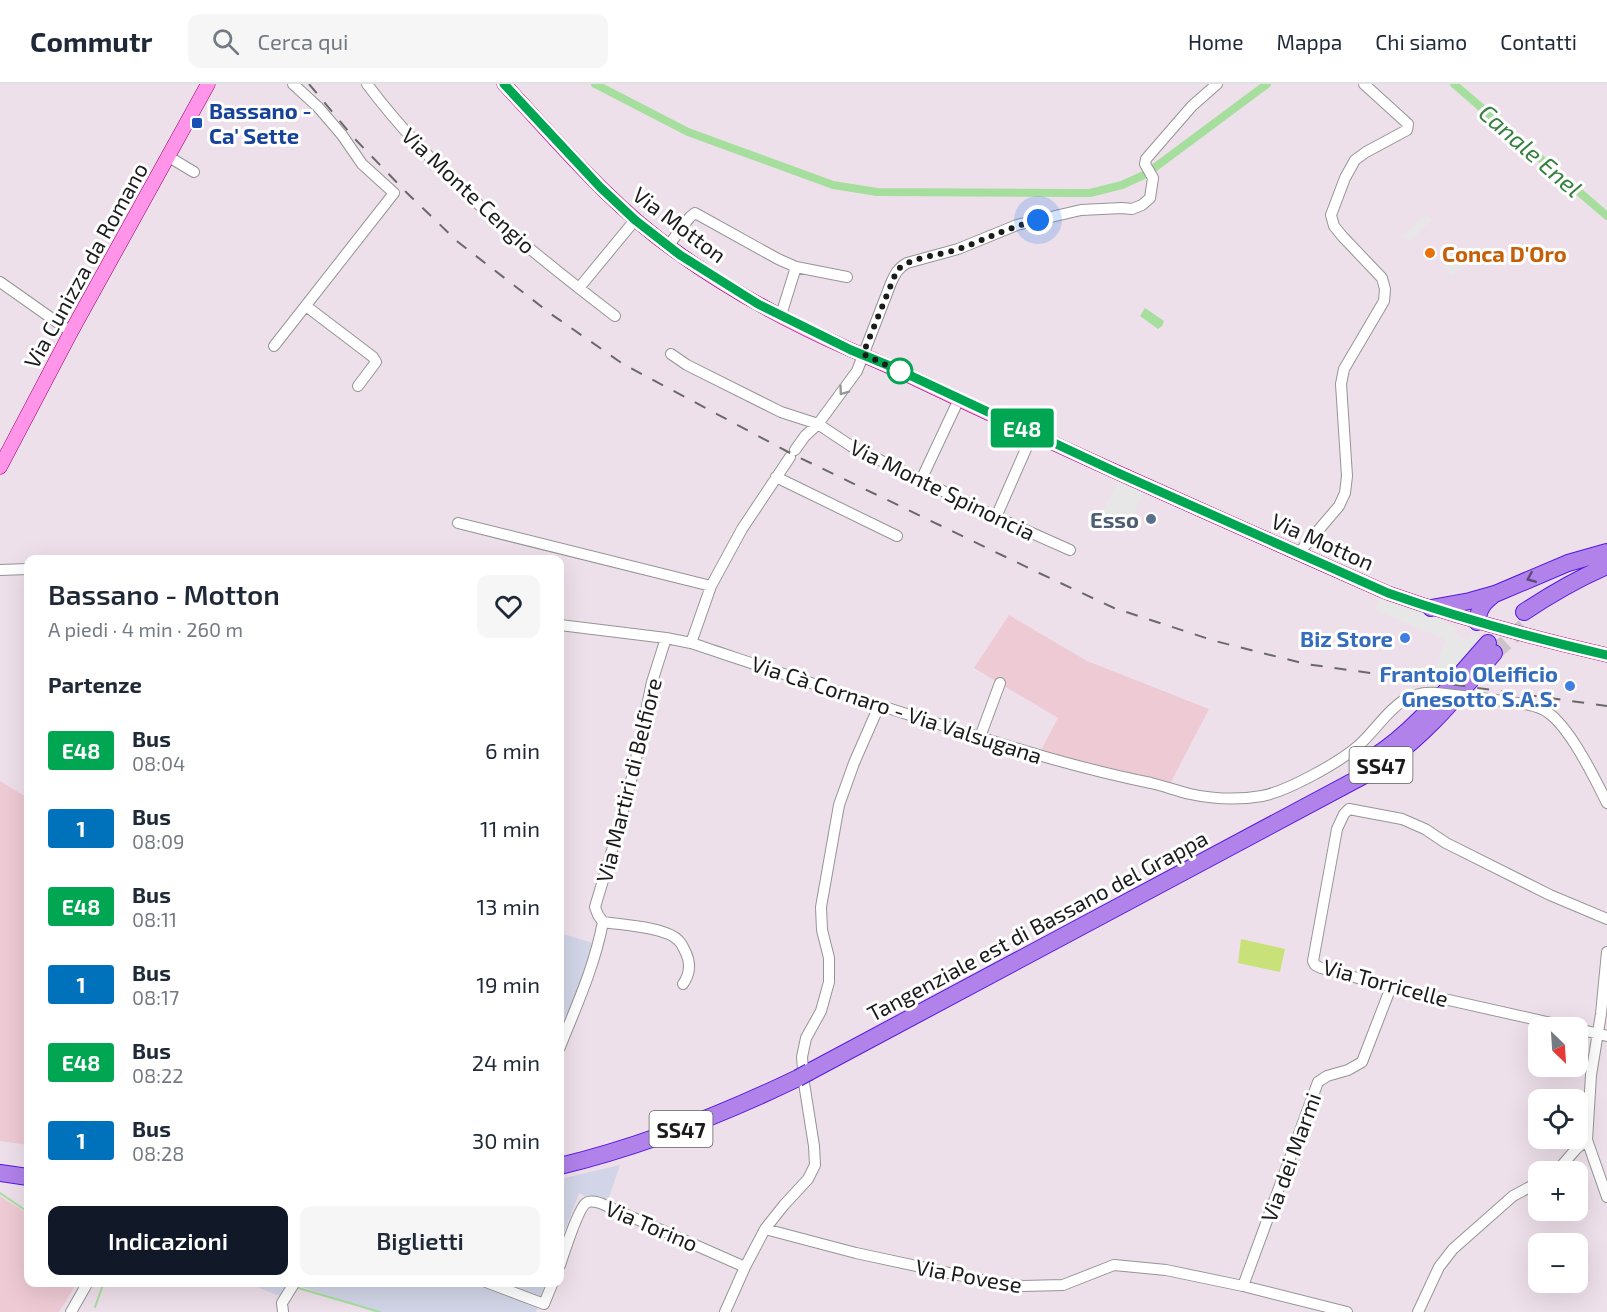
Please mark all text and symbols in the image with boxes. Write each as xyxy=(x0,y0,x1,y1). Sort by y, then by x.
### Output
search box xyxy=(188,14,608,68)
text: Commutr xyxy=(30,24,152,58)
icon: search xyxy=(209,25,242,58)
text: Cerca qui xyxy=(257,28,349,54)
text: Home xyxy=(1188,29,1244,54)
text: Mappa xyxy=(1277,29,1342,54)
text: Chi siamo xyxy=(1375,29,1467,54)
text: Contatti xyxy=(1500,29,1577,54)
place label: Bassano - Ca' Sette xyxy=(209,97,312,148)
water label: Canale Enel xyxy=(1473,97,1589,203)
marker: Bassano - Ca' Sette xyxy=(190,116,204,130)
street label: Via Monte Cengio xyxy=(397,122,541,258)
street label: Via Cunizza da Romano xyxy=(18,158,152,372)
street label: Via Motton xyxy=(628,181,732,267)
your location xyxy=(1023,205,1053,235)
place label: Conca D'Oro xyxy=(1442,240,1567,266)
marker: Conca D'Oro xyxy=(1423,246,1437,260)
unlabelled marker xyxy=(887,358,913,384)
one-way arrow xyxy=(839,384,850,395)
line badge: E48 xyxy=(988,408,1056,448)
text: E48 xyxy=(1003,416,1041,441)
street label: Via Monte Spinoncia xyxy=(846,433,1040,545)
place label: Esso xyxy=(1090,506,1139,532)
street label: Via Motton xyxy=(1268,507,1378,575)
marker: Esso xyxy=(1144,512,1158,526)
one-way arrow xyxy=(1527,571,1538,583)
button: heart xyxy=(477,575,540,638)
text: Bassano - Motton xyxy=(48,577,280,611)
text: A piedi · 4 min · 260 m xyxy=(48,617,243,641)
place label: Biz Store xyxy=(1300,625,1393,651)
marker: Biz Store xyxy=(1398,631,1412,645)
street label: Via Cà Cornaro - Via Valsugana xyxy=(749,650,1045,768)
place label: Frantoio Oleificio Gnesotto S.A.S. xyxy=(1379,660,1558,711)
text: Partenze xyxy=(48,671,142,697)
street label: Via Martiri di Belfiore xyxy=(590,675,666,885)
marker: Frantoio Oleificio Gnesotto S.A.S. xyxy=(1563,679,1577,693)
text: Bus xyxy=(132,725,171,751)
text: 6 min xyxy=(485,737,540,763)
text: E48 xyxy=(62,738,100,763)
road number: SS47 xyxy=(1350,747,1412,783)
text: 08:04 xyxy=(132,751,185,775)
text: Bus xyxy=(132,803,171,829)
text: 11 min xyxy=(480,815,540,841)
text: 1 xyxy=(76,816,86,841)
street label: Tangenziale est di Bassano del Grappa xyxy=(862,824,1212,1026)
text: 08:09 xyxy=(132,829,184,853)
text: Bus xyxy=(132,881,171,907)
text: 13 min xyxy=(477,893,540,919)
text: E48 xyxy=(62,894,100,919)
text: 08:11 xyxy=(132,907,177,931)
street label: Via Torricelle xyxy=(1321,953,1451,1011)
text: Bus xyxy=(132,959,171,985)
text: 19 min xyxy=(476,971,540,997)
text: 1 xyxy=(76,972,86,997)
text: 08:17 xyxy=(132,985,179,1009)
north arrow xyxy=(1528,1017,1588,1077)
map controls xyxy=(1528,1017,1588,1293)
text: Bus xyxy=(132,1037,171,1063)
text: 24 min xyxy=(472,1049,540,1075)
text: E48 xyxy=(62,1050,100,1075)
text: 08:22 xyxy=(132,1063,183,1087)
street label: Via dei Marmi xyxy=(1255,1089,1325,1225)
button: locate xyxy=(1528,1089,1588,1149)
road number: SS47 xyxy=(650,1111,712,1147)
text: Bus xyxy=(132,1115,171,1141)
text: 30 min xyxy=(472,1127,540,1153)
text: 1 xyxy=(76,1128,86,1153)
text: 08:28 xyxy=(132,1141,184,1165)
button: + xyxy=(1528,1161,1588,1221)
street label: Via Torino xyxy=(602,1194,702,1256)
button: Indicazioni xyxy=(48,1206,288,1275)
button: Biglietti xyxy=(300,1206,540,1275)
button: − xyxy=(1528,1233,1588,1293)
street label: Via Povese xyxy=(914,1253,1024,1297)

